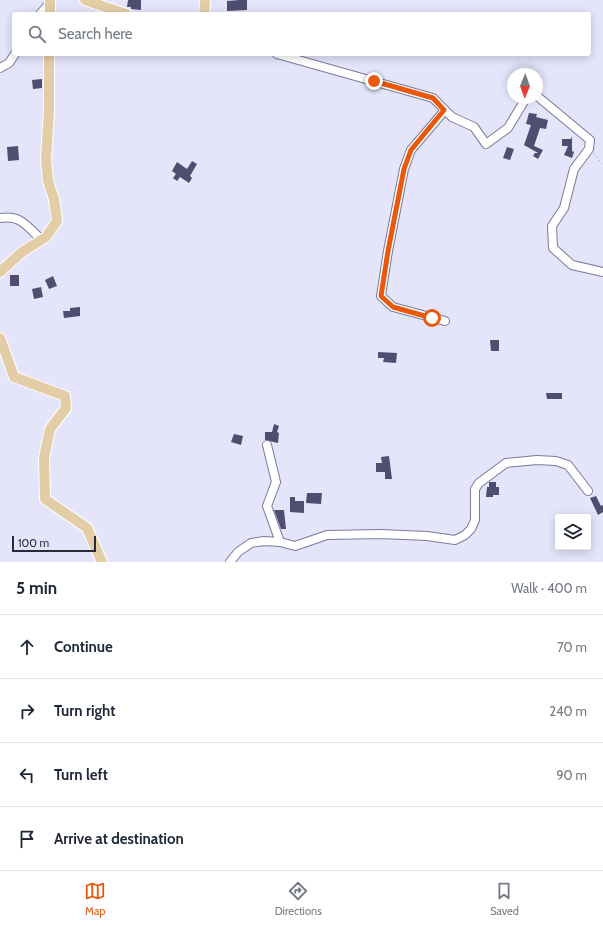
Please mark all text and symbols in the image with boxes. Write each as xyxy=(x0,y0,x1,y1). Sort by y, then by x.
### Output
search box xyxy=(12,12,591,56)
icon: search xyxy=(26,23,48,45)
text: Search here xyxy=(58,25,133,43)
north arrow xyxy=(507,68,543,104)
route end xyxy=(365,72,383,90)
route start xyxy=(423,309,441,327)
map controls xyxy=(555,514,591,550)
button: layers xyxy=(555,514,591,550)
scale bar xyxy=(12,534,96,553)
text: 100 m xyxy=(18,536,49,550)
text: 5 min xyxy=(16,578,57,598)
text: Walk · 400 m xyxy=(511,580,587,596)
icon: ahead xyxy=(16,636,38,658)
text: Continue xyxy=(54,638,113,656)
text: 70 m xyxy=(557,639,587,655)
icon: right xyxy=(16,700,38,722)
text: Turn right xyxy=(54,702,115,720)
text: 240 m xyxy=(549,703,587,719)
icon: left xyxy=(16,764,38,786)
text: Turn left xyxy=(54,766,108,784)
text: 90 m xyxy=(556,767,587,783)
icon: arrive xyxy=(16,828,38,850)
text: Arrive at destination xyxy=(54,830,184,848)
tab: Map xyxy=(84,880,106,918)
tab: Directions xyxy=(275,880,322,918)
tab: Saved xyxy=(490,880,519,918)

